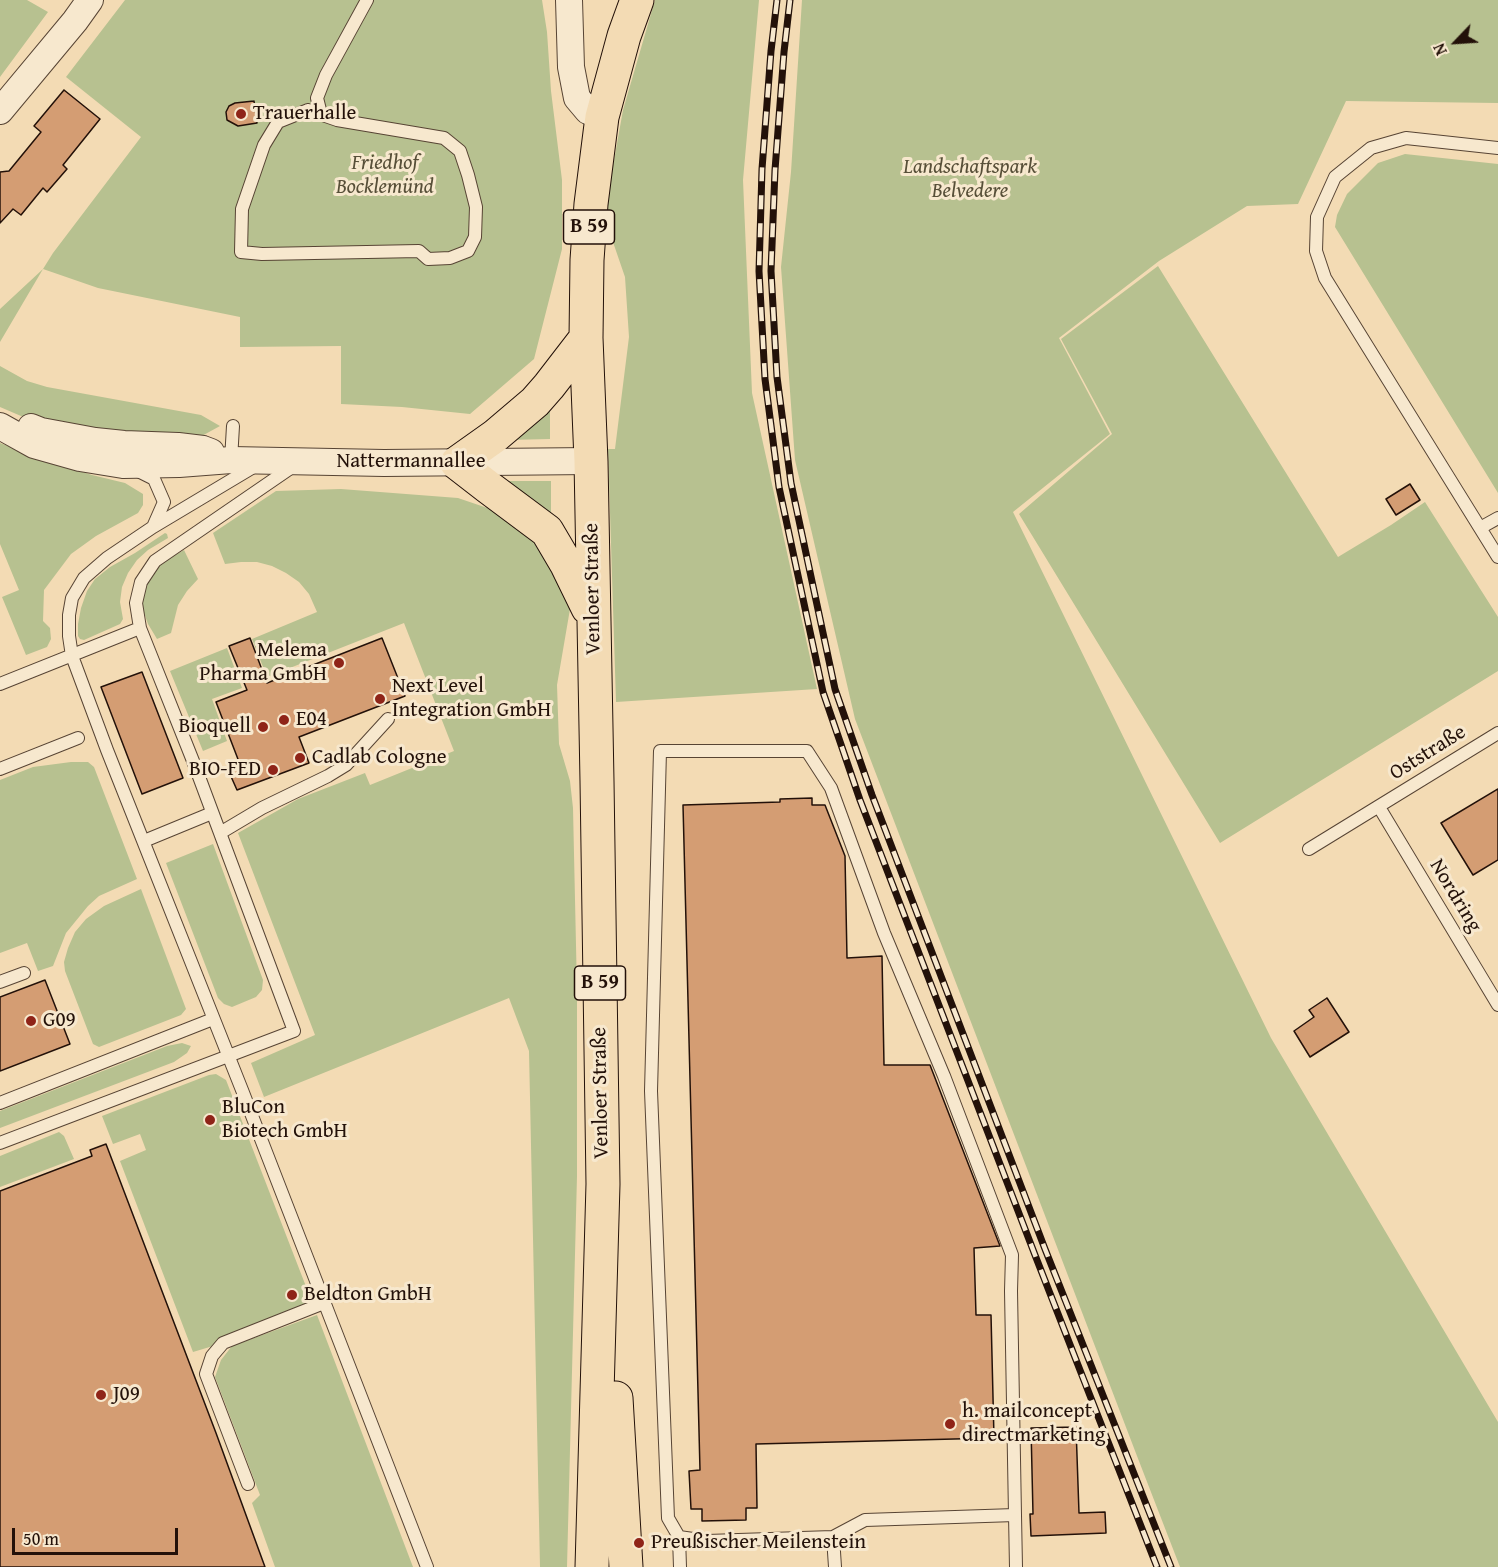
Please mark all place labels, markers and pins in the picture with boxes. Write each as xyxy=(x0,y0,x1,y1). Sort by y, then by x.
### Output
place label: Trauerhalle xyxy=(253,101,356,127)
marker: Trauerhalle xyxy=(234,107,248,121)
place label: Melema Pharma GmbH xyxy=(199,638,327,688)
marker: Melema Pharma GmbH xyxy=(332,656,346,670)
place label: Next Level Integration GmbH xyxy=(392,674,551,724)
marker: Next Level Integration GmbH xyxy=(373,692,387,706)
place label: E04 xyxy=(296,707,327,733)
marker: E04 xyxy=(277,713,291,727)
place label: Bioquell xyxy=(178,714,251,740)
marker: Bioquell xyxy=(256,720,270,734)
place label: Cadlab Cologne xyxy=(312,745,447,771)
marker: Cadlab Cologne xyxy=(293,751,307,765)
place label: BIO-FED xyxy=(189,757,261,783)
marker: BIO-FED xyxy=(266,763,280,777)
place label: G09 xyxy=(43,1008,76,1034)
marker: G09 xyxy=(24,1014,38,1028)
place label: BluCon Biotech GmbH xyxy=(222,1095,348,1145)
marker: BluCon Biotech GmbH xyxy=(203,1113,217,1127)
place label: Beldton GmbH xyxy=(304,1282,432,1308)
marker: Beldton GmbH xyxy=(285,1288,299,1302)
place label: J09 xyxy=(113,1382,140,1408)
marker: J09 xyxy=(94,1388,108,1402)
place label: h. mailconcept directmarketing xyxy=(962,1399,1105,1449)
marker: h. mailconcept directmarketing xyxy=(943,1417,957,1431)
place label: Preußischer Meilenstein xyxy=(651,1530,866,1556)
marker: Preußischer Meilenstein xyxy=(632,1536,646,1550)

